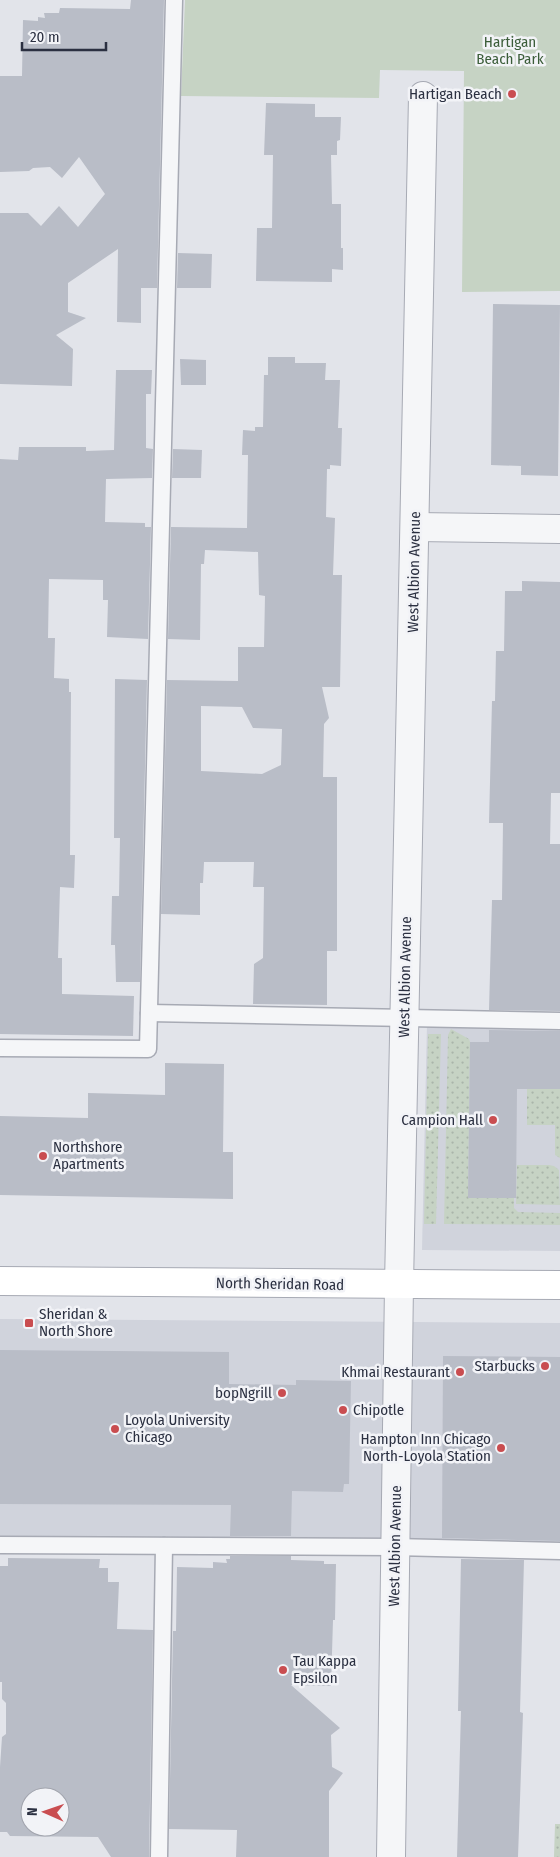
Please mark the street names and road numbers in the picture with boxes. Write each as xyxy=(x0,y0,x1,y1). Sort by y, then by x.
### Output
street label: West Albion Avenue xyxy=(404,511,424,633)
street label: West Albion Avenue xyxy=(395,916,415,1038)
street label: North Sheridan Road xyxy=(216,1274,344,1294)
street label: West Albion Avenue xyxy=(385,1485,405,1607)

